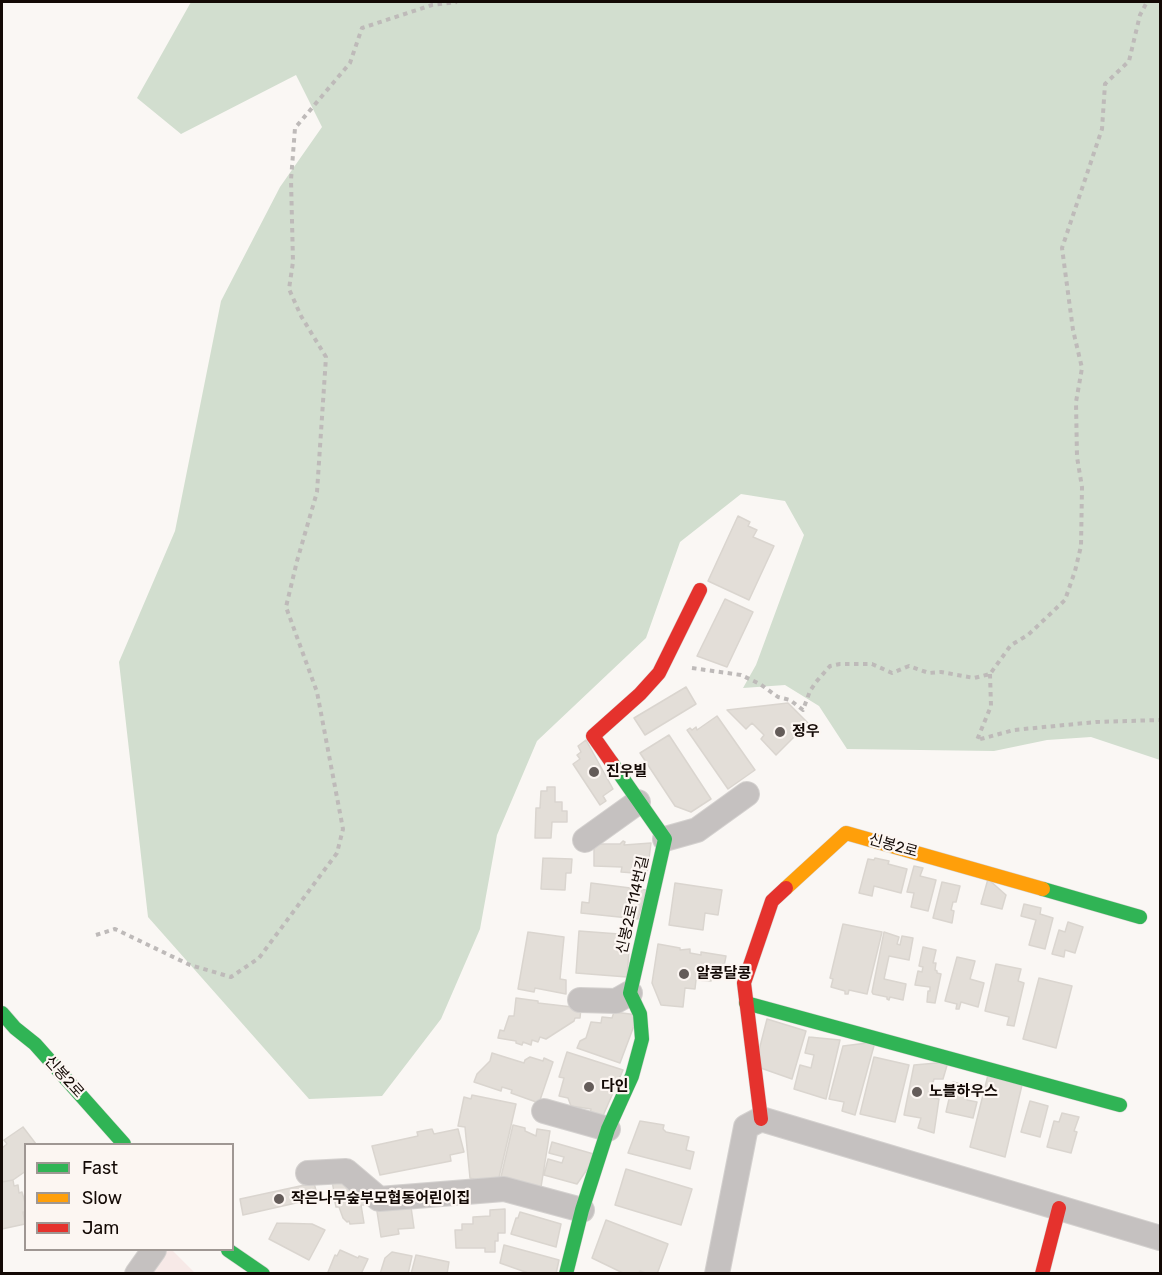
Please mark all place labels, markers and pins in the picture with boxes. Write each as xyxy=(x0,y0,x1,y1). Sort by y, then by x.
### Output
place label: 정우 xyxy=(792,723,820,741)
marker: 정우 xyxy=(773,725,787,739)
place label: 진우빌 xyxy=(606,763,647,781)
marker: 진우빌 xyxy=(587,765,601,779)
place label: 알콩달콩 xyxy=(696,965,751,983)
marker: 알콩달콩 xyxy=(677,967,691,981)
place label: 다인 xyxy=(601,1078,629,1096)
marker: 다인 xyxy=(582,1080,596,1094)
place label: 노블하우스 xyxy=(929,1083,998,1101)
marker: 노블하우스 xyxy=(910,1085,924,1099)
place label: 작은나무숲부모협동어린이집 xyxy=(291,1190,470,1208)
marker: 작은나무숲부모협동어린이집 xyxy=(272,1192,286,1206)

